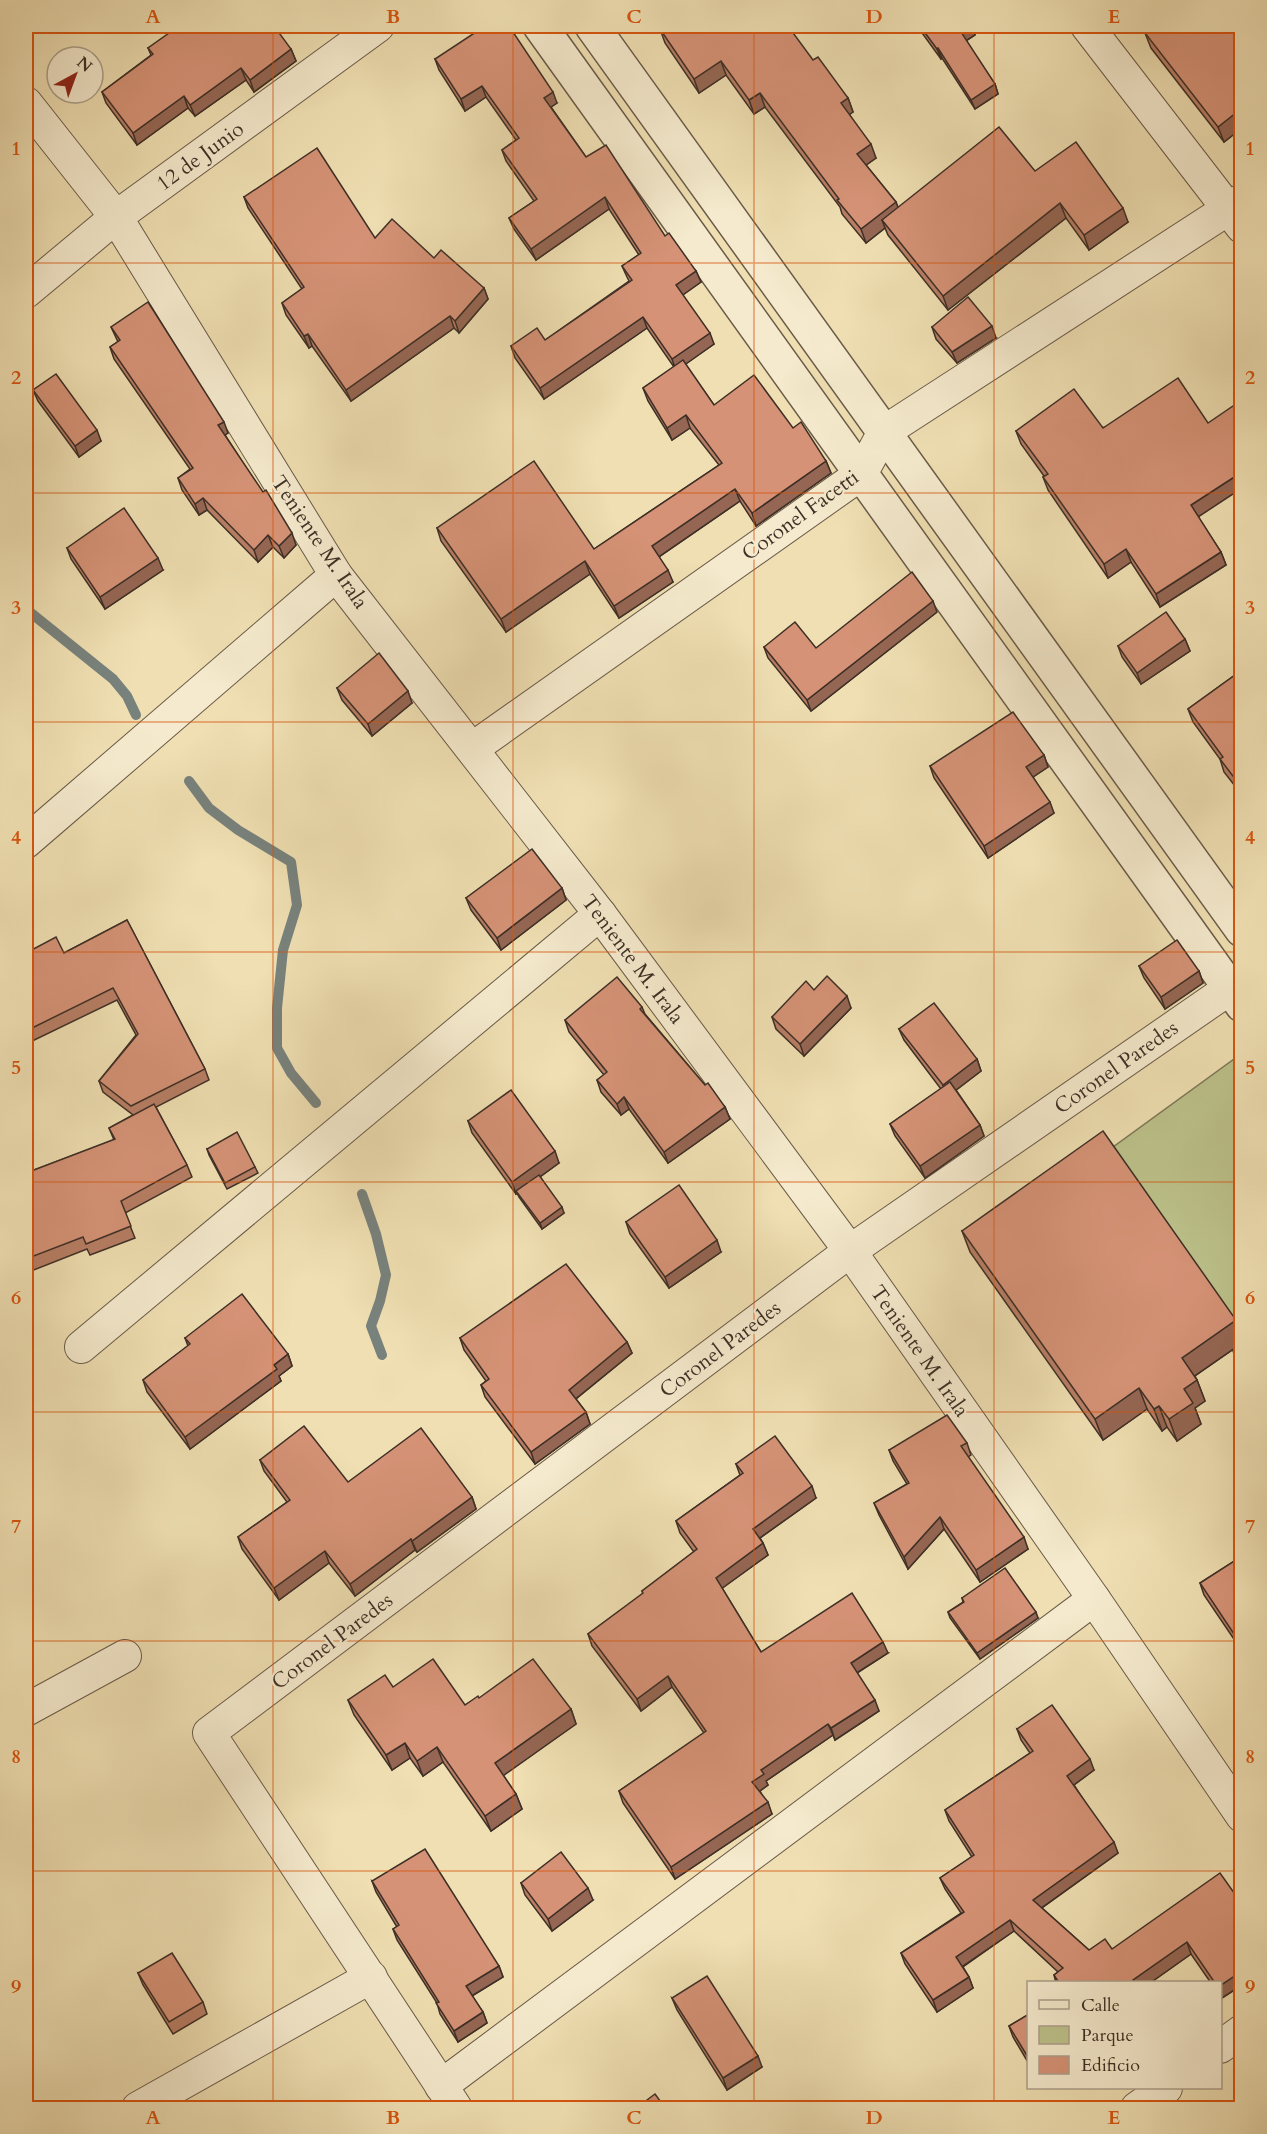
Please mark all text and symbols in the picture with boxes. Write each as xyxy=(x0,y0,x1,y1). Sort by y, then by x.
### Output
text: A xyxy=(145,3,161,30)
text: B xyxy=(386,3,400,30)
text: C xyxy=(626,3,642,30)
text: D xyxy=(865,3,883,30)
text: E xyxy=(1108,3,1120,30)
north arrow xyxy=(45,45,105,105)
text: N xyxy=(72,52,97,77)
street label: 12 de Junio xyxy=(151,115,250,198)
text: 1 xyxy=(11,135,21,162)
text: 1 xyxy=(1245,135,1255,162)
text: 2 xyxy=(11,364,21,391)
text: 2 xyxy=(1245,364,1255,391)
street label: Coronel Facetti xyxy=(736,463,865,568)
street label: Teniente M. Irala xyxy=(264,470,375,615)
text: 3 xyxy=(11,594,21,621)
text: 3 xyxy=(1245,594,1255,621)
text: 4 xyxy=(11,824,21,851)
text: 4 xyxy=(1245,824,1255,851)
street label: Teniente M. Irala xyxy=(574,889,691,1030)
street label: Coronel Paredes xyxy=(1048,1014,1184,1121)
text: 5 xyxy=(11,1054,21,1081)
text: 5 xyxy=(1245,1054,1255,1081)
street label: Teniente M. Irala xyxy=(863,1279,976,1423)
text: 6 xyxy=(11,1284,21,1311)
text: 6 xyxy=(1245,1284,1255,1311)
street label: Coronel Paredes xyxy=(654,1294,787,1405)
text: 7 xyxy=(11,1513,21,1540)
text: 7 xyxy=(1245,1513,1255,1540)
street label: Coronel Paredes xyxy=(266,1586,399,1697)
text: 8 xyxy=(11,1743,21,1770)
text: 8 xyxy=(1245,1743,1255,1770)
text: 9 xyxy=(11,1973,21,2000)
text: 9 xyxy=(1245,1973,1255,2000)
legend xyxy=(1027,1981,1222,2089)
text: Calle xyxy=(1081,1993,1120,2018)
text: Parque xyxy=(1081,2023,1134,2048)
text: Edificio xyxy=(1081,2053,1140,2078)
text: A xyxy=(145,2104,161,2131)
text: B xyxy=(386,2104,400,2131)
text: C xyxy=(626,2104,642,2131)
text: D xyxy=(865,2104,883,2131)
text: E xyxy=(1108,2104,1120,2131)

